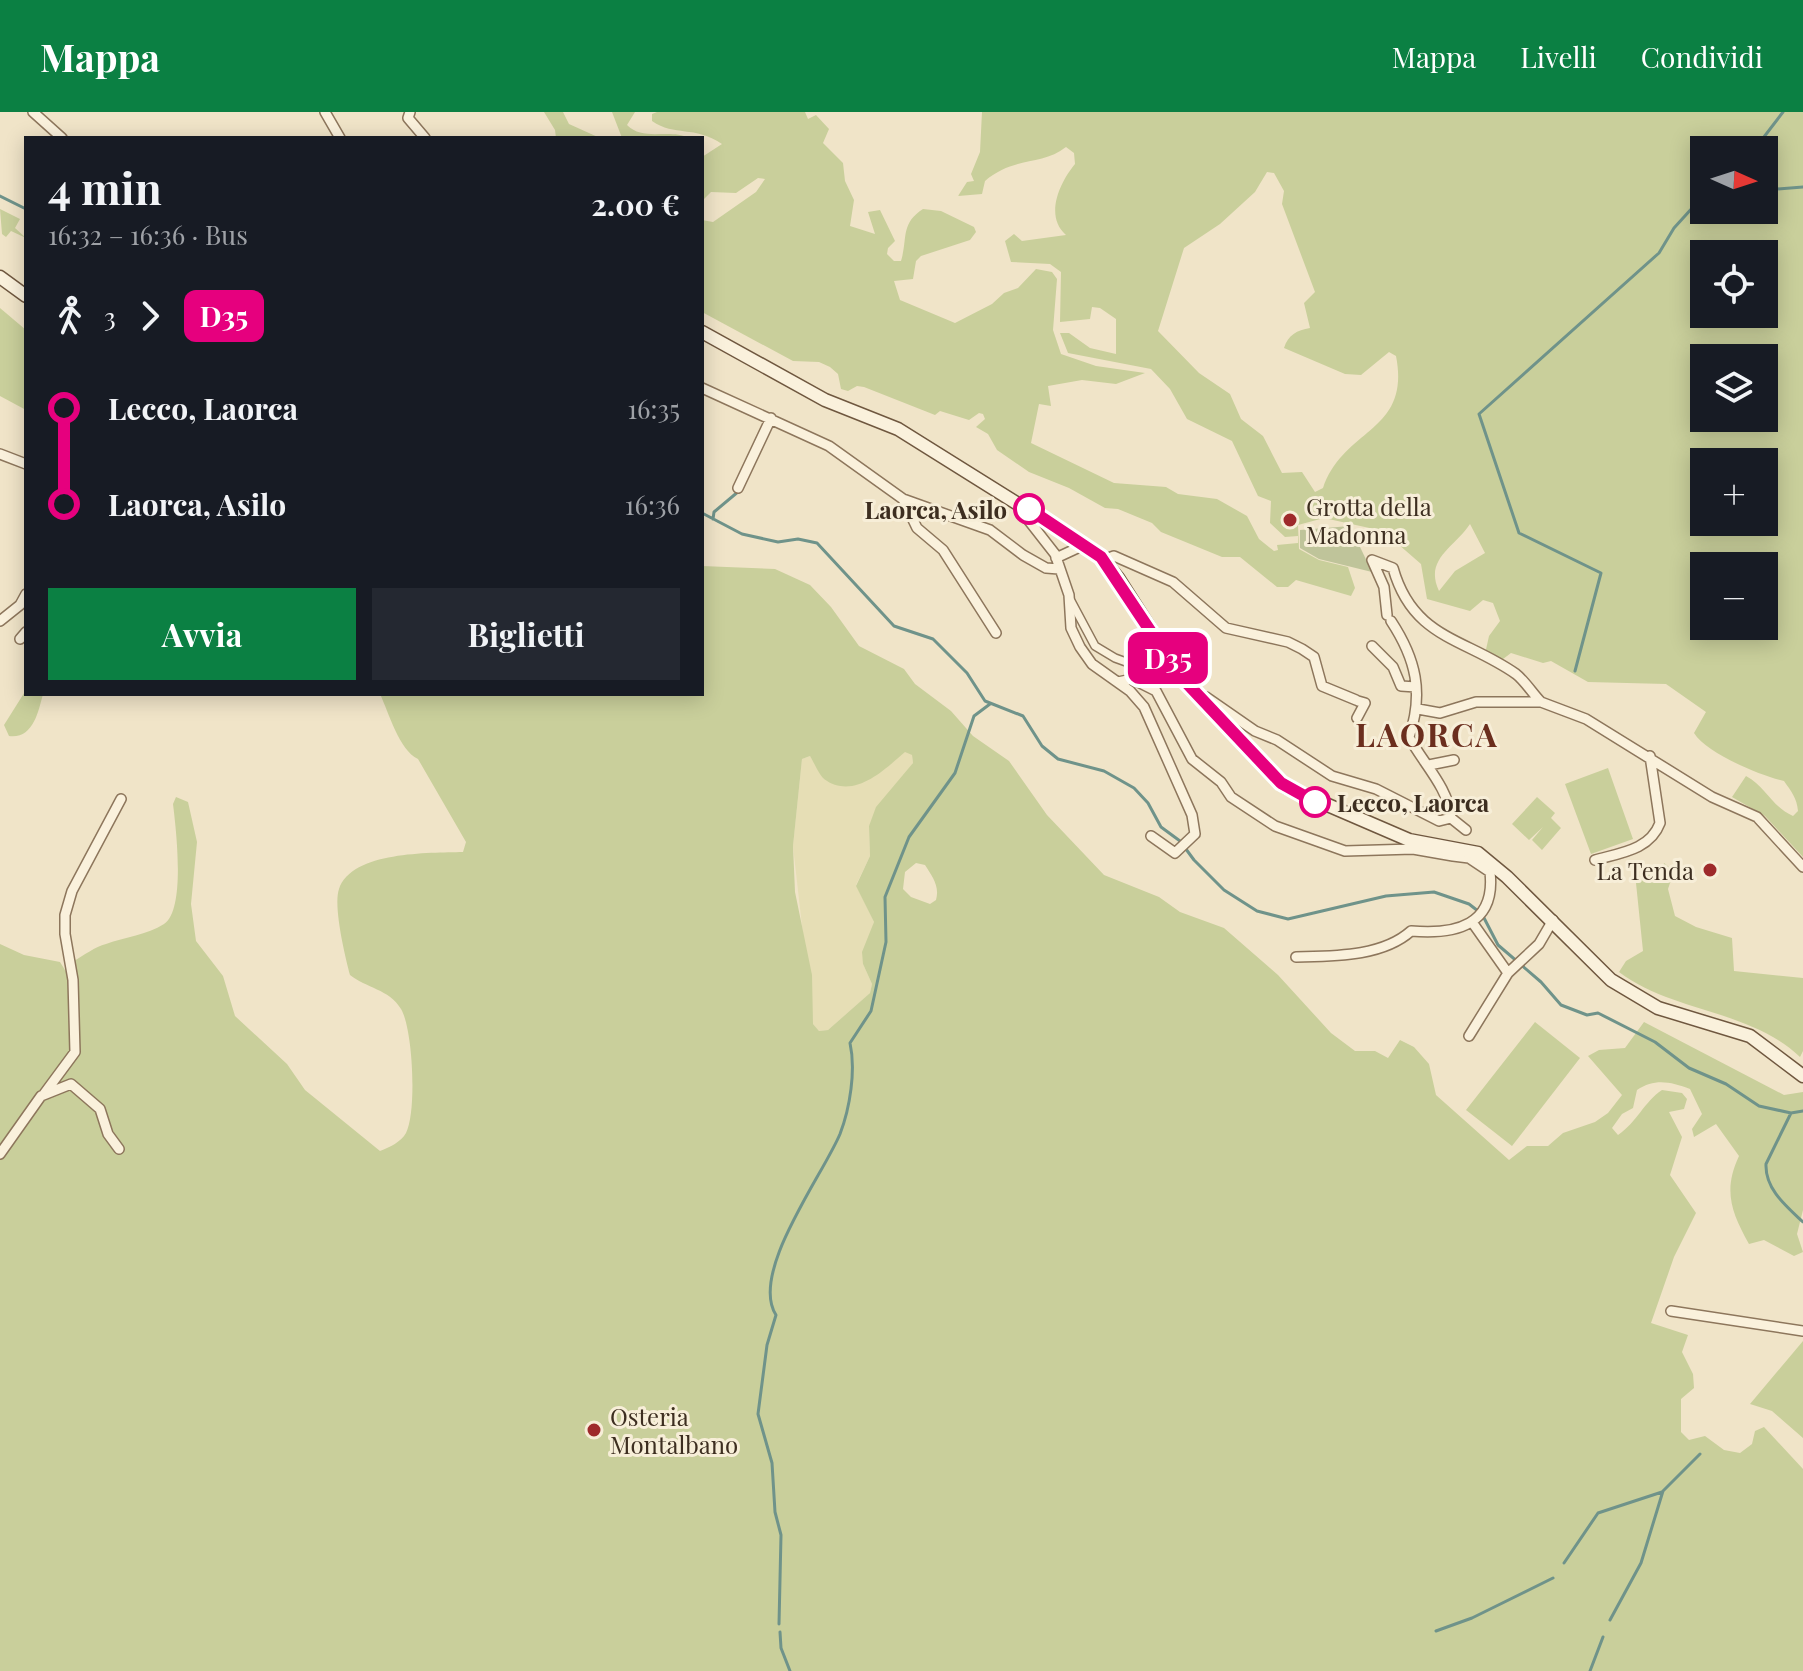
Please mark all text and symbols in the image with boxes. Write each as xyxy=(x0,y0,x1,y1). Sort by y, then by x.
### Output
text: Mappa xyxy=(40,31,160,82)
text: Mappa xyxy=(1392,38,1476,75)
text: Livelli xyxy=(1520,38,1597,75)
text: Condividi xyxy=(1641,38,1763,75)
north arrow xyxy=(1690,136,1778,224)
map controls xyxy=(1690,136,1778,640)
text: 4 min xyxy=(48,157,162,216)
text: 2.00 € xyxy=(591,184,680,224)
text: 16:32 – 16:36 · Bus xyxy=(48,217,248,252)
button: locate xyxy=(1690,240,1778,328)
icon: walk xyxy=(48,294,92,338)
icon: forward xyxy=(128,294,172,338)
text: D35 xyxy=(200,297,248,334)
text: 3 xyxy=(104,299,116,334)
button: layers xyxy=(1690,344,1778,432)
text: Lecco, Laorca xyxy=(108,388,298,428)
text: 16:35 xyxy=(628,391,680,426)
button: + xyxy=(1690,448,1778,536)
text: Laorca, Asilo xyxy=(108,484,286,524)
text: 16:36 xyxy=(625,487,680,522)
place label: Grotta della Madonna xyxy=(1306,490,1432,550)
place label: Laorca, Asilo xyxy=(865,493,1007,525)
marker: Laorca, Asilo xyxy=(1014,494,1044,524)
marker: Grotta della Madonna xyxy=(1281,511,1299,529)
button: − xyxy=(1690,552,1778,640)
button: Avvia xyxy=(48,588,356,680)
button: Biglietti xyxy=(372,588,680,680)
line badge: D35 xyxy=(1122,632,1214,684)
text: D35 xyxy=(1144,639,1192,676)
district label: LAORCA xyxy=(1355,712,1499,755)
place label: Lecco, Laorca xyxy=(1337,786,1490,818)
marker: Lecco, Laorca xyxy=(1300,787,1330,817)
place label: La Tenda xyxy=(1597,854,1694,886)
marker: La Tenda xyxy=(1701,861,1719,879)
place label: Osteria Montalbano xyxy=(610,1400,738,1460)
marker: Osteria Montalbano xyxy=(585,1421,603,1439)

